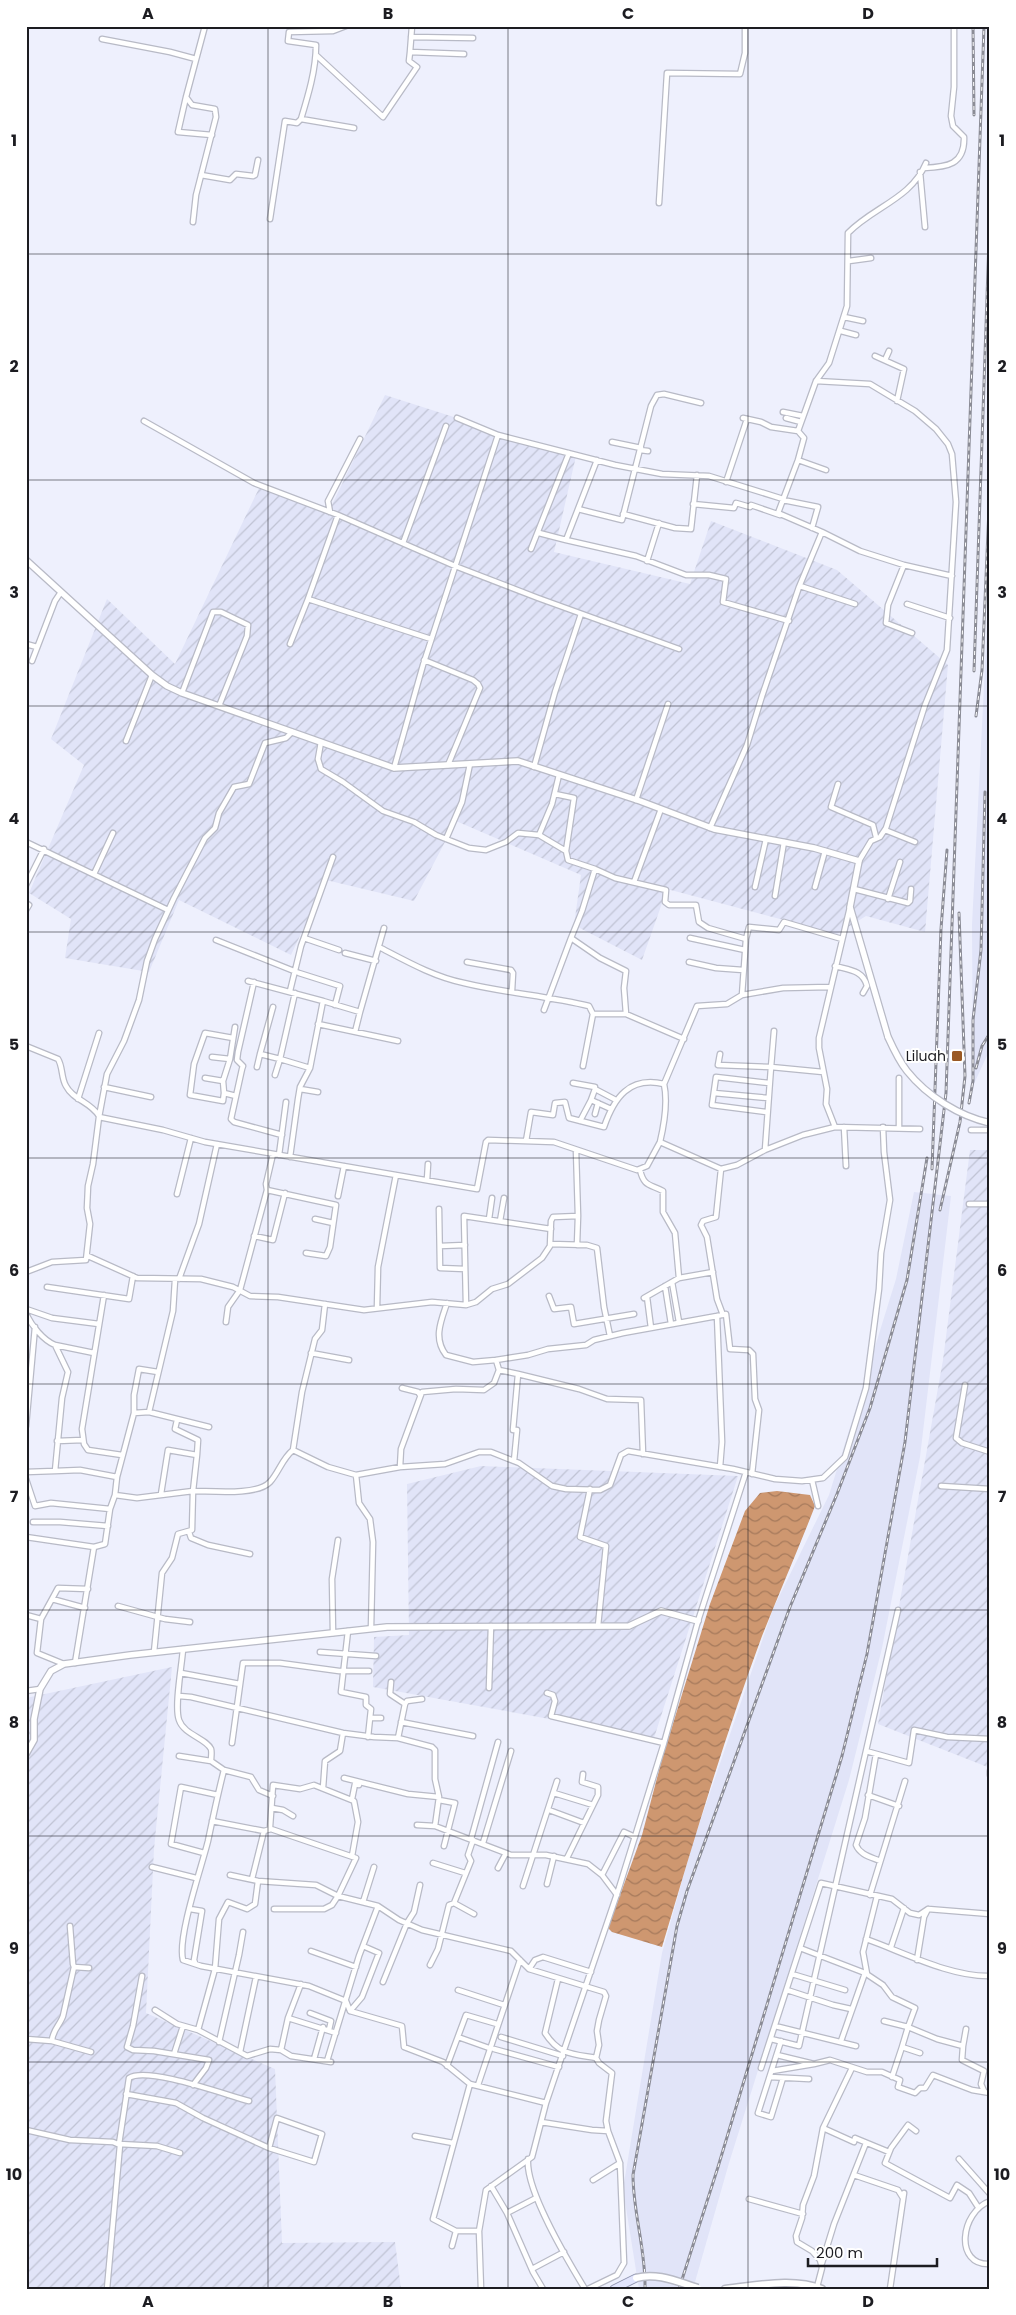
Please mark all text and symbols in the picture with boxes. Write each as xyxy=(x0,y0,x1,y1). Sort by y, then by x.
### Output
text: A xyxy=(142,2,154,25)
text: B xyxy=(383,2,393,25)
text: C xyxy=(622,2,634,25)
text: D xyxy=(862,2,874,25)
text: 1 xyxy=(11,129,17,152)
text: 1 xyxy=(999,129,1005,152)
text: 2 xyxy=(9,355,19,378)
text: 2 xyxy=(997,355,1007,378)
text: 3 xyxy=(9,581,19,604)
text: 3 xyxy=(997,581,1007,604)
text: 4 xyxy=(9,807,20,830)
text: 4 xyxy=(997,807,1008,830)
text: 5 xyxy=(9,1033,19,1056)
text: 5 xyxy=(997,1033,1007,1056)
place label: Liluah xyxy=(906,1046,946,1066)
marker: Liluah xyxy=(950,1049,964,1063)
text: 6 xyxy=(9,1259,19,1282)
text: 6 xyxy=(997,1259,1007,1282)
text: 7 xyxy=(10,1485,19,1508)
text: 7 xyxy=(998,1485,1007,1508)
text: 8 xyxy=(9,1711,19,1734)
text: 8 xyxy=(997,1711,1007,1734)
text: 9 xyxy=(9,1937,19,1960)
text: 9 xyxy=(997,1937,1007,1960)
text: 10 xyxy=(6,2163,22,2186)
text: 10 xyxy=(994,2163,1010,2186)
scale bar xyxy=(808,2235,937,2267)
text: 200 m xyxy=(816,2242,863,2263)
text: A xyxy=(142,2290,154,2313)
text: B xyxy=(383,2290,393,2313)
text: C xyxy=(622,2290,634,2313)
text: D xyxy=(862,2290,874,2313)

